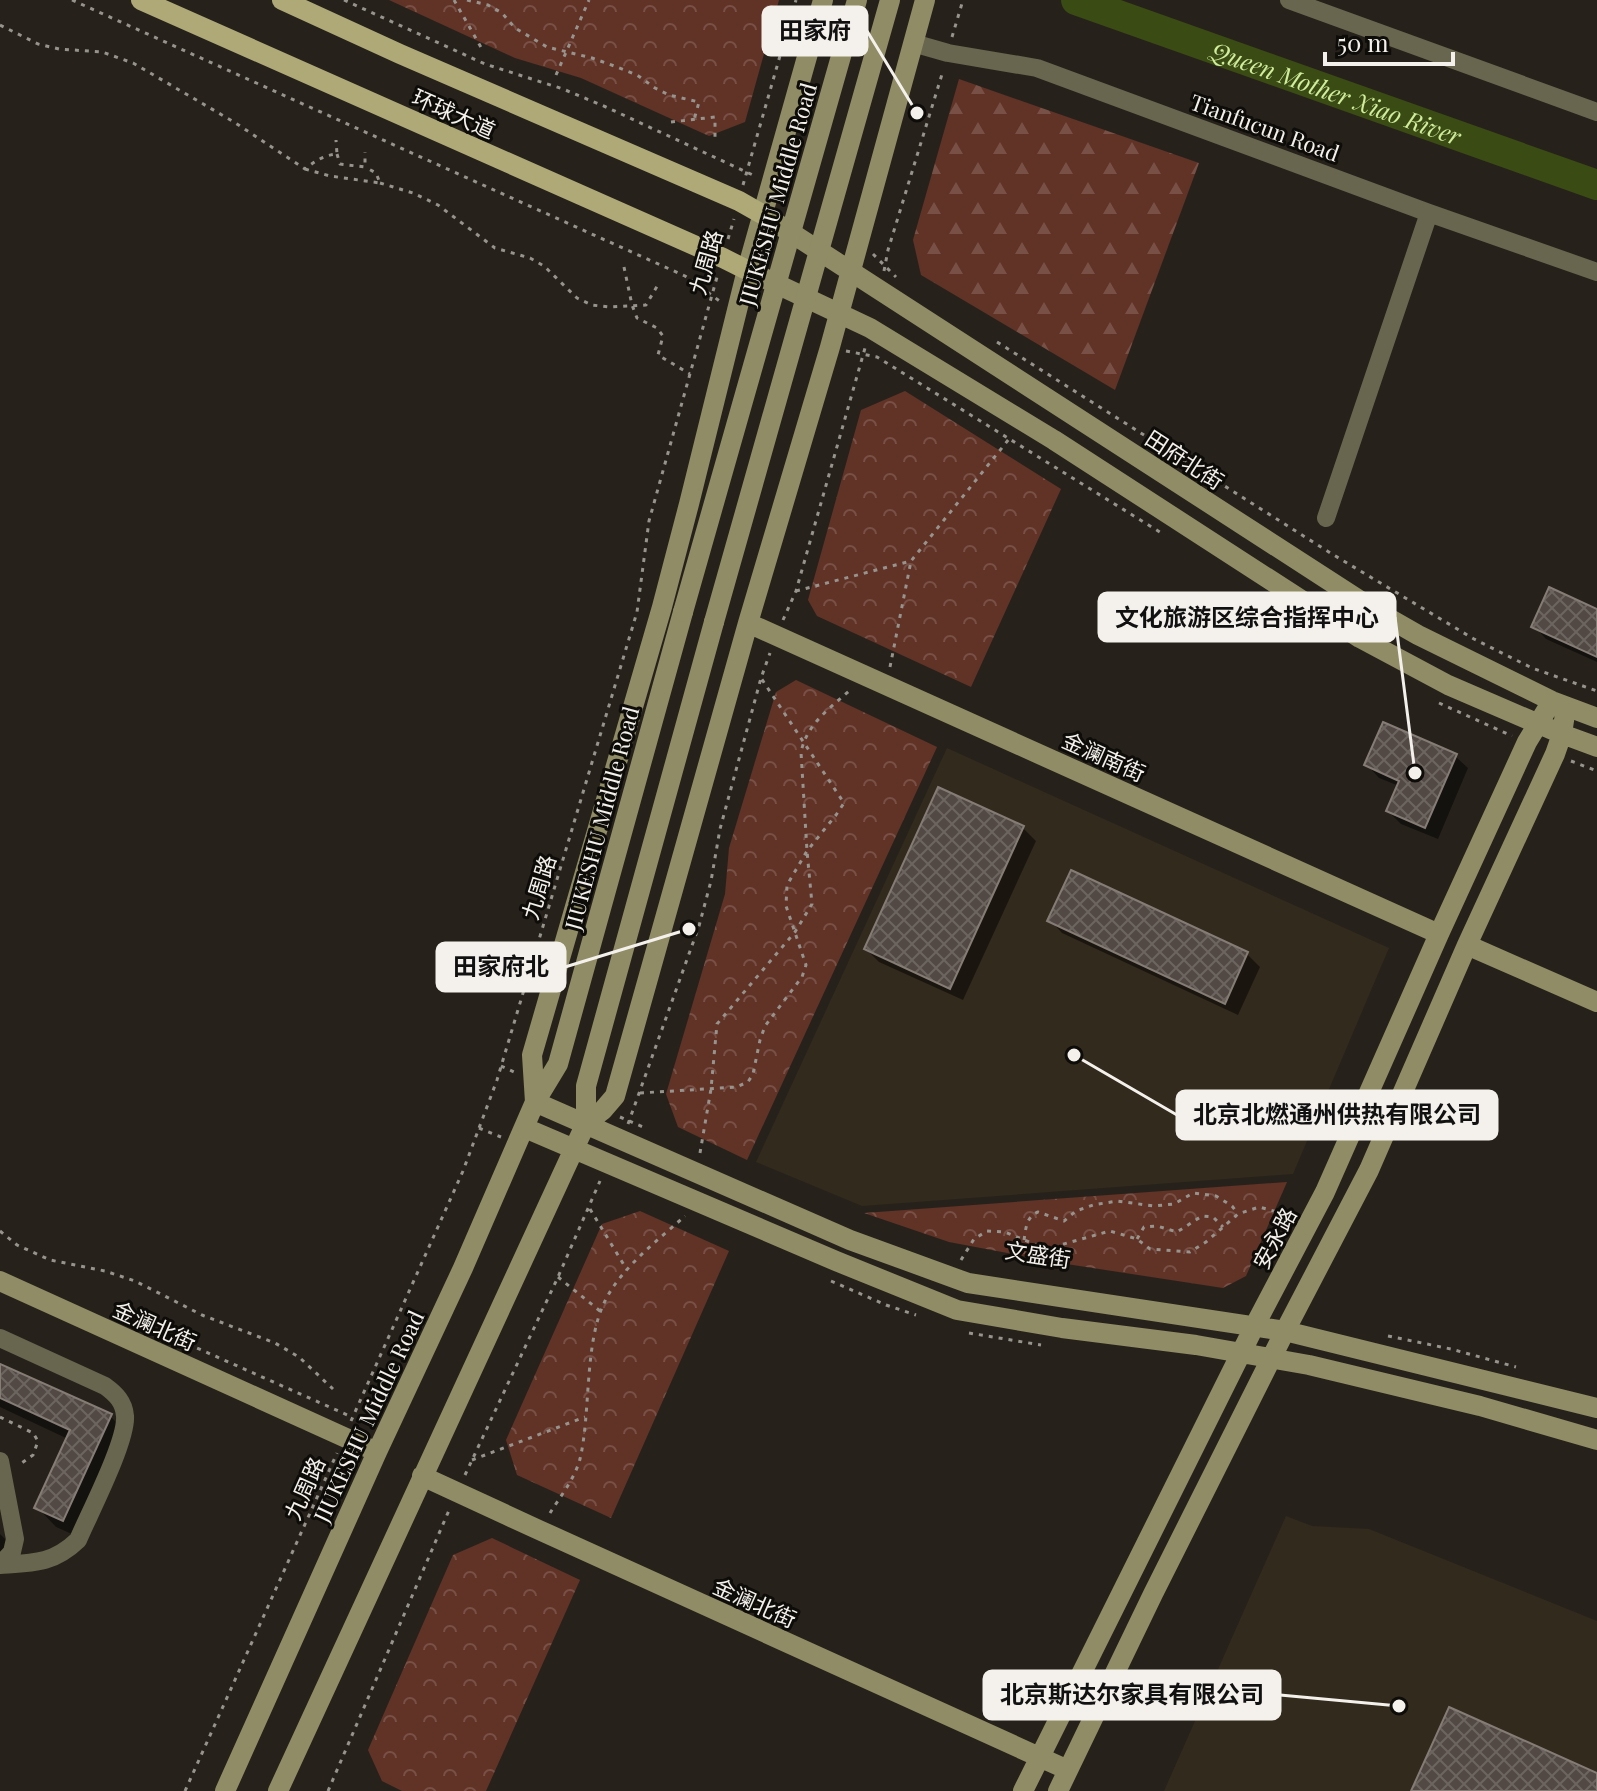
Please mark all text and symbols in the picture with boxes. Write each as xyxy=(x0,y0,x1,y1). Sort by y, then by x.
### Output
callout: 田家府 xyxy=(763,7,867,55)
text: 田家府 xyxy=(779,13,851,45)
scale bar xyxy=(1325,16,1453,66)
text: 50 m xyxy=(1337,26,1389,58)
water label: Queen Mother Xiao River xyxy=(1205,33,1466,152)
street label: JIUKESHU Middle Road xyxy=(731,79,823,310)
street label: 环球大道 xyxy=(408,81,500,145)
street label: Tianfucun Road xyxy=(1186,86,1344,168)
street label: 九周路 xyxy=(681,226,729,298)
street label: 田府北街 xyxy=(1140,422,1230,496)
callout: 文化旅游区综合指挥中心 xyxy=(1099,593,1395,641)
text: 文化旅游区综合指挥中心 xyxy=(1115,600,1379,632)
street label: JIUKESHU Middle Road xyxy=(556,703,645,934)
street label: 金澜南街 xyxy=(1058,724,1150,788)
street label: 九周路 xyxy=(514,851,562,923)
callout: 田家府北 xyxy=(437,943,565,991)
text: 田家府北 xyxy=(453,949,549,981)
callout: 北京北燃通州供热有限公司 xyxy=(1177,1091,1497,1139)
text: 北京北燃通州供热有限公司 xyxy=(1193,1097,1481,1129)
street label: 安永路 xyxy=(1245,1202,1303,1274)
street label: 文盛街 xyxy=(1003,1234,1073,1274)
street label: 金澜北街 xyxy=(109,1293,201,1357)
street label: JIUKESHU Middle Road xyxy=(305,1305,430,1528)
street label: 九周路 xyxy=(277,1452,331,1524)
street label: 金澜北街 xyxy=(709,1570,801,1634)
callout: 北京斯达尔家具有限公司 xyxy=(984,1671,1280,1719)
text: 北京斯达尔家具有限公司 xyxy=(1000,1677,1264,1709)

